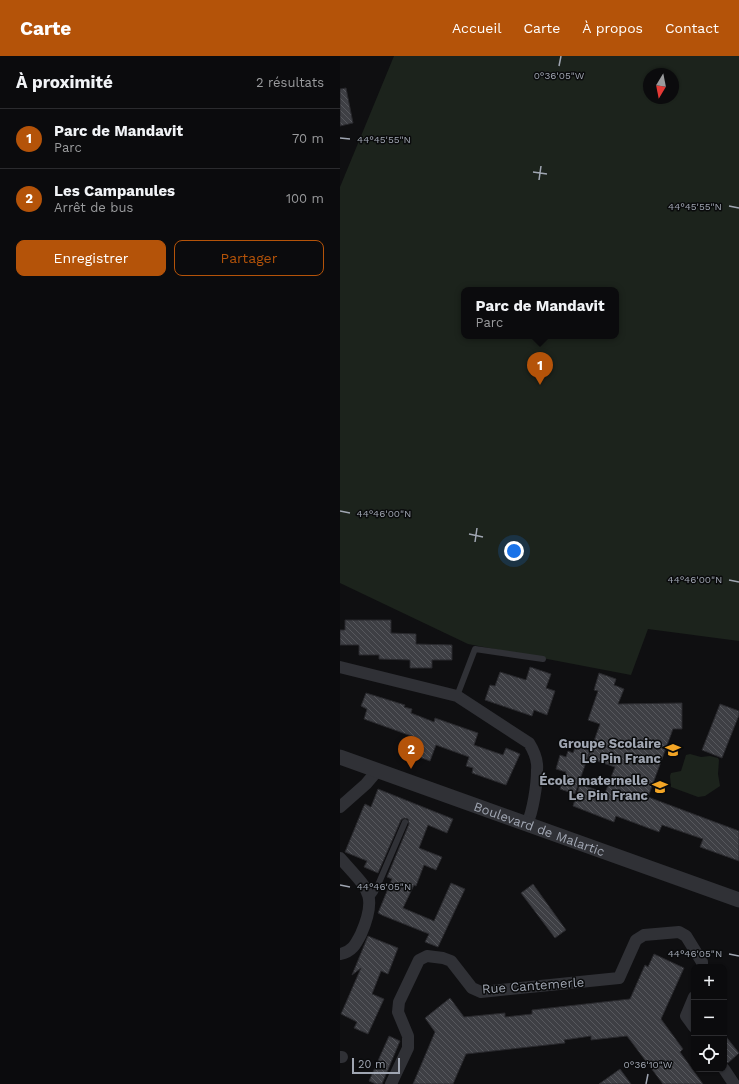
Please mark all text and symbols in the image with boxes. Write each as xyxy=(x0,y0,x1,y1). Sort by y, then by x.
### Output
text: Carte xyxy=(20,17,71,40)
text: Accueil xyxy=(452,20,501,36)
text: Carte xyxy=(523,20,560,36)
text: À propos xyxy=(582,20,643,36)
text: Contact xyxy=(665,20,719,36)
north arrow xyxy=(643,68,679,104)
text: 0°36'05"W xyxy=(534,70,585,81)
text: À proximité xyxy=(16,72,113,92)
text: 2 résultats xyxy=(256,75,324,90)
text: Parc de Mandavit xyxy=(54,122,183,140)
text: 1 xyxy=(26,131,32,146)
text: 70 m xyxy=(292,131,324,146)
text: 44°45'55"N xyxy=(357,134,411,145)
text: Parc xyxy=(54,140,82,155)
text: Les Campanules xyxy=(54,182,175,200)
text: 2 xyxy=(25,191,33,206)
text: 100 m xyxy=(286,191,324,206)
text: Arrêt de bus xyxy=(54,200,133,215)
text: 44°45'55"N xyxy=(668,201,722,212)
button: Enregistrer xyxy=(16,240,166,276)
button: Partager xyxy=(174,240,324,276)
popup xyxy=(461,287,619,339)
text: Parc de Mandavit xyxy=(476,297,604,315)
text: Parc xyxy=(476,315,503,330)
pin: 1 xyxy=(527,352,553,385)
text: 44°46'00"N xyxy=(357,508,411,519)
your location xyxy=(504,541,524,561)
text: 44°46'00"N xyxy=(668,574,722,585)
pin: 2 xyxy=(398,736,424,769)
place label: Groupe Scolaire Le Pin Franc xyxy=(559,736,662,766)
school or university icon: Groupe Scolaire Le Pin Franc xyxy=(664,741,682,759)
place label: École maternelle Le Pin Franc xyxy=(539,772,649,803)
school or university icon: École maternelle Le Pin Franc xyxy=(651,778,669,796)
street label: Boulevard de Malartic xyxy=(472,799,607,859)
text: 44°46'05"N xyxy=(357,881,411,892)
text: 44°46'05"N xyxy=(668,948,722,959)
map controls xyxy=(691,964,727,1072)
button: + xyxy=(691,964,727,1000)
street label: Rue Cantemerle xyxy=(481,974,585,997)
button: − xyxy=(691,1000,727,1036)
button: locate xyxy=(691,1036,727,1072)
scale bar xyxy=(352,1056,400,1075)
text: 20 m xyxy=(358,1058,386,1071)
text: 0°36'10"W xyxy=(624,1059,673,1070)

